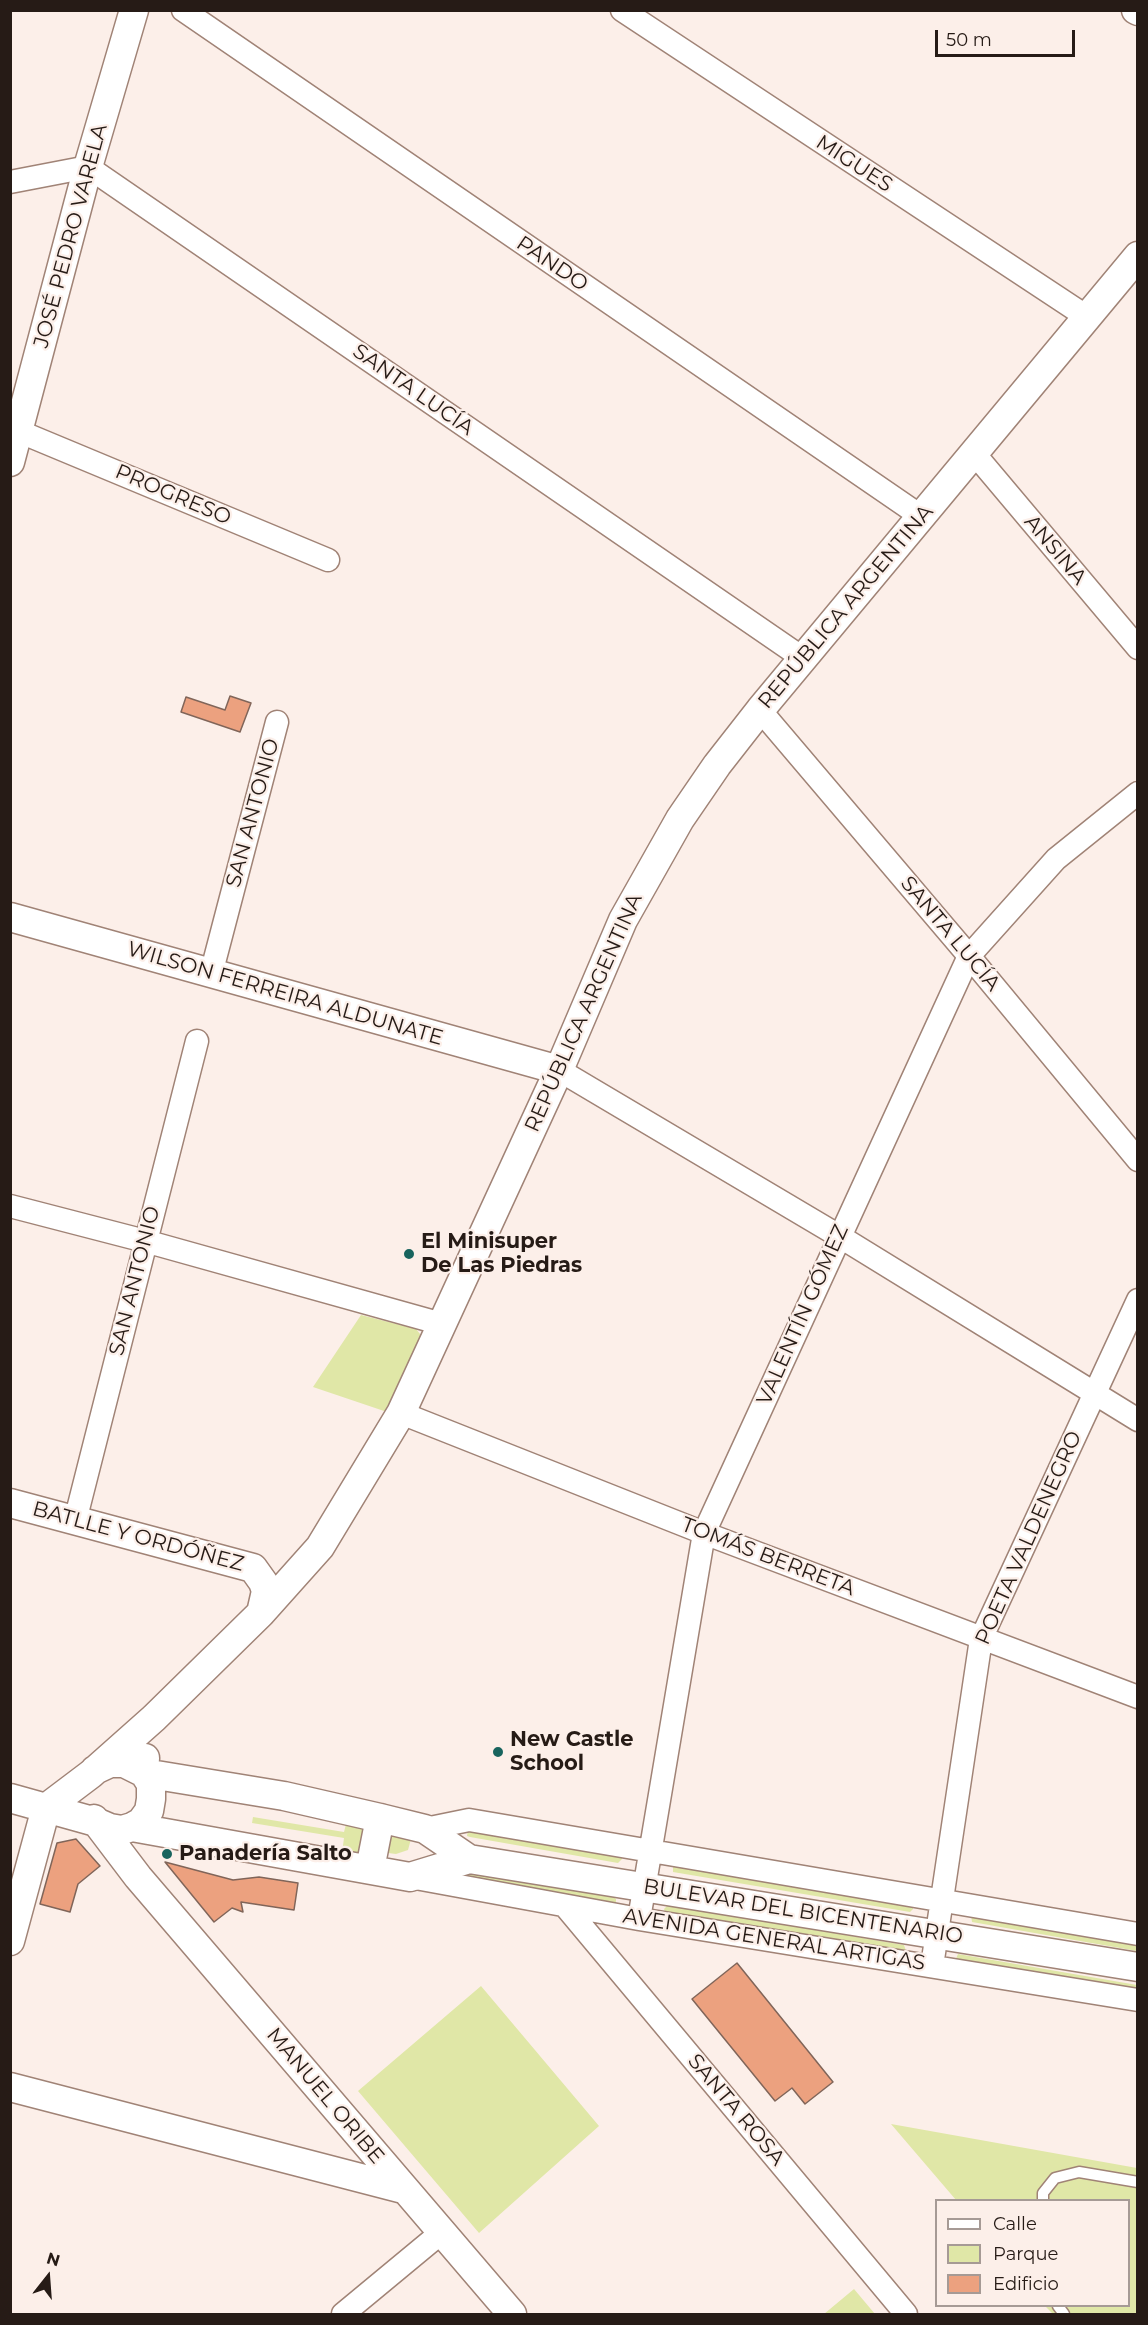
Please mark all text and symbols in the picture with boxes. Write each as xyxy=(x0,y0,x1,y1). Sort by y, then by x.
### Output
scale bar xyxy=(938,18,1078,56)
text: 50 m xyxy=(946,29,992,51)
street label: JOSÉ PEDRO VARELA xyxy=(29,121,113,351)
street label: MIGUES xyxy=(811,130,897,198)
street label: PANDO xyxy=(511,231,593,297)
street label: SANTA LUCÍA xyxy=(348,339,478,441)
street label: PROGRESO xyxy=(111,459,235,531)
street label: REPÚBLICA ARGENTINA xyxy=(753,500,939,714)
street label: ANSINA xyxy=(1019,510,1091,590)
street label: SAN ANTONIO xyxy=(221,736,285,890)
street label: SANTA LUCÍA xyxy=(895,872,1005,996)
street label: REPÚBLICA ARGENTINA xyxy=(520,890,648,1136)
street label: WILSON FERREIRA ALDUNATE xyxy=(124,937,446,1051)
street label: SAN ANTONIO xyxy=(104,1204,166,1358)
street label: VALENTÍN GÓMEZ xyxy=(752,1221,854,1409)
place label: El Minisuper De Las Piedras xyxy=(421,1229,582,1279)
marker: El Minisuper De Las Piedras xyxy=(402,1247,416,1261)
street label: POETA VALDENEGRO xyxy=(970,1427,1088,1649)
street label: BATLLE Y ORDÓÑEZ xyxy=(30,1497,246,1577)
street label: TOMÁS BERRETA xyxy=(678,1512,858,1602)
place label: New Castle School xyxy=(510,1727,634,1777)
marker: New Castle School xyxy=(491,1745,505,1759)
place label: Panadería Salto xyxy=(179,1841,352,1867)
marker: Panadería Salto xyxy=(160,1847,174,1861)
street label: BULEVAR DEL BICENTENARIO xyxy=(641,1874,965,1950)
street label: AVENIDA GENERAL ARTIGAS xyxy=(621,1904,927,1976)
street label: MANUEL ORIBE xyxy=(261,2023,389,2169)
street label: SANTA ROSA xyxy=(682,2049,790,2171)
legend xyxy=(935,2199,1130,2307)
text: Calle xyxy=(993,2213,1037,2235)
text: Parque xyxy=(993,2243,1058,2265)
north arrow xyxy=(18,2247,78,2307)
text: N xyxy=(44,2248,62,2270)
text: Edificio xyxy=(993,2273,1059,2295)

